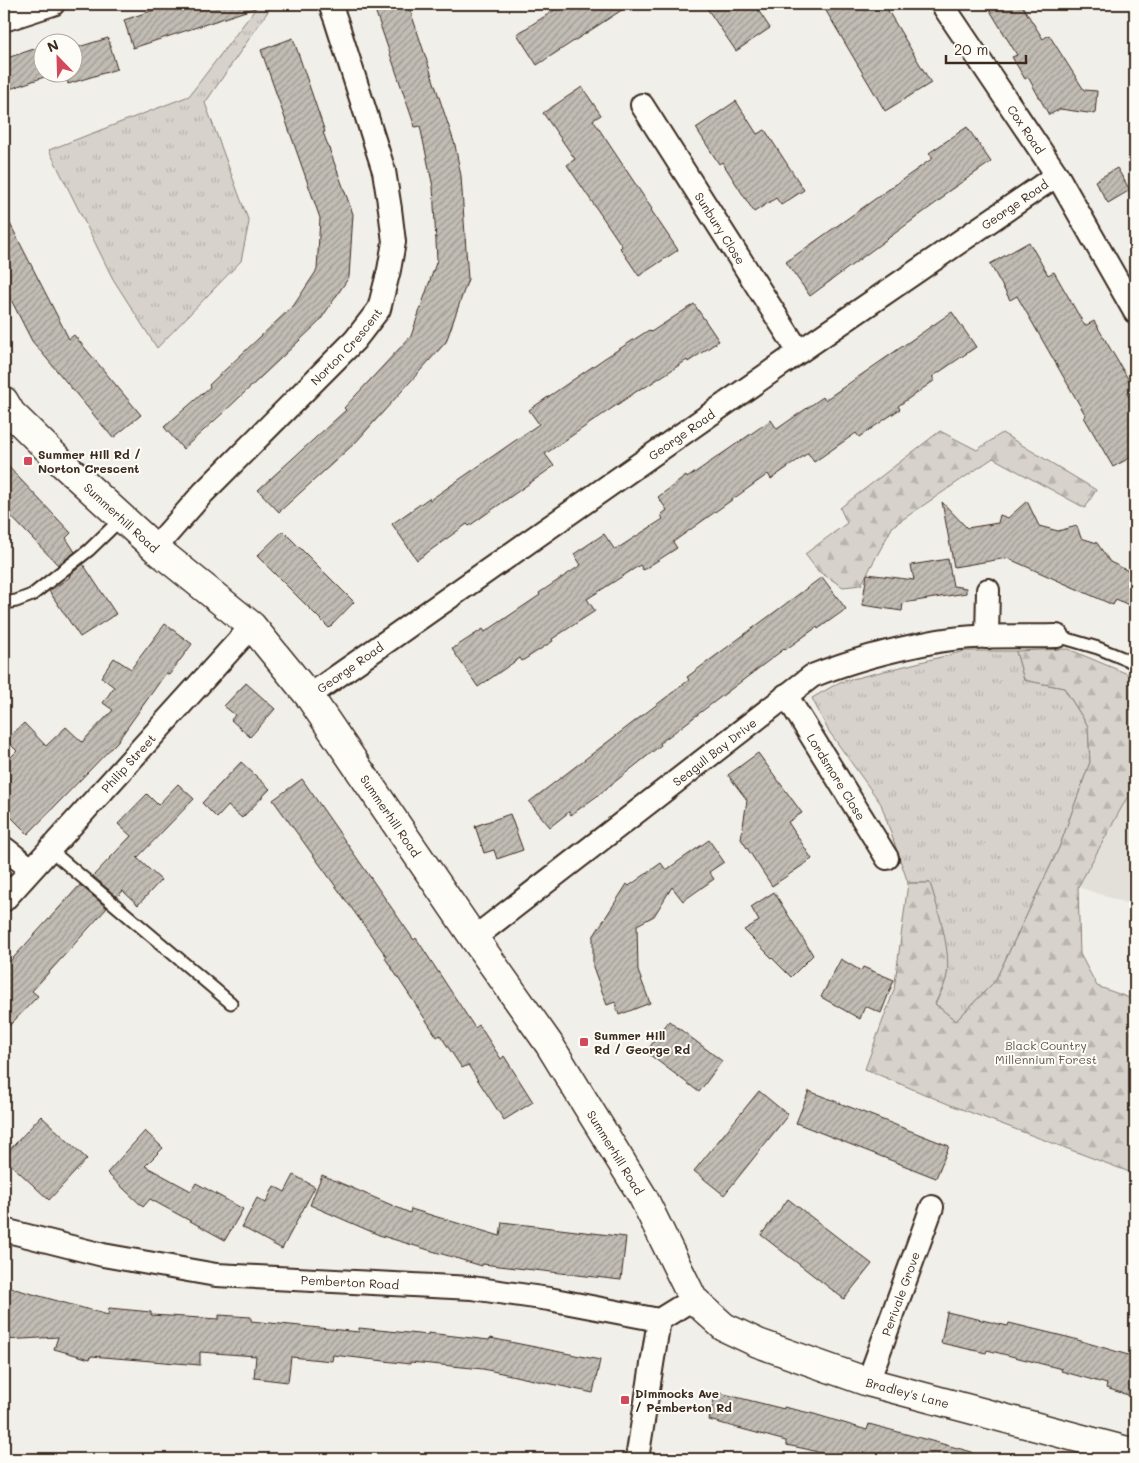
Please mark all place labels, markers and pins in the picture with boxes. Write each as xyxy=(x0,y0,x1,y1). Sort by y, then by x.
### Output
place label: Summer Hill Rd / Norton Crescent xyxy=(38,446,141,476)
marker: Summer Hill Rd / Norton Crescent xyxy=(22,455,34,467)
place label: Summer Hill Rd / George Rd xyxy=(594,1027,690,1057)
marker: Summer Hill Rd / George Rd xyxy=(578,1036,590,1048)
place label: Dimmocks Ave / Pemberton Rd xyxy=(635,1385,732,1415)
marker: Dimmocks Ave / Pemberton Rd xyxy=(619,1394,631,1406)

